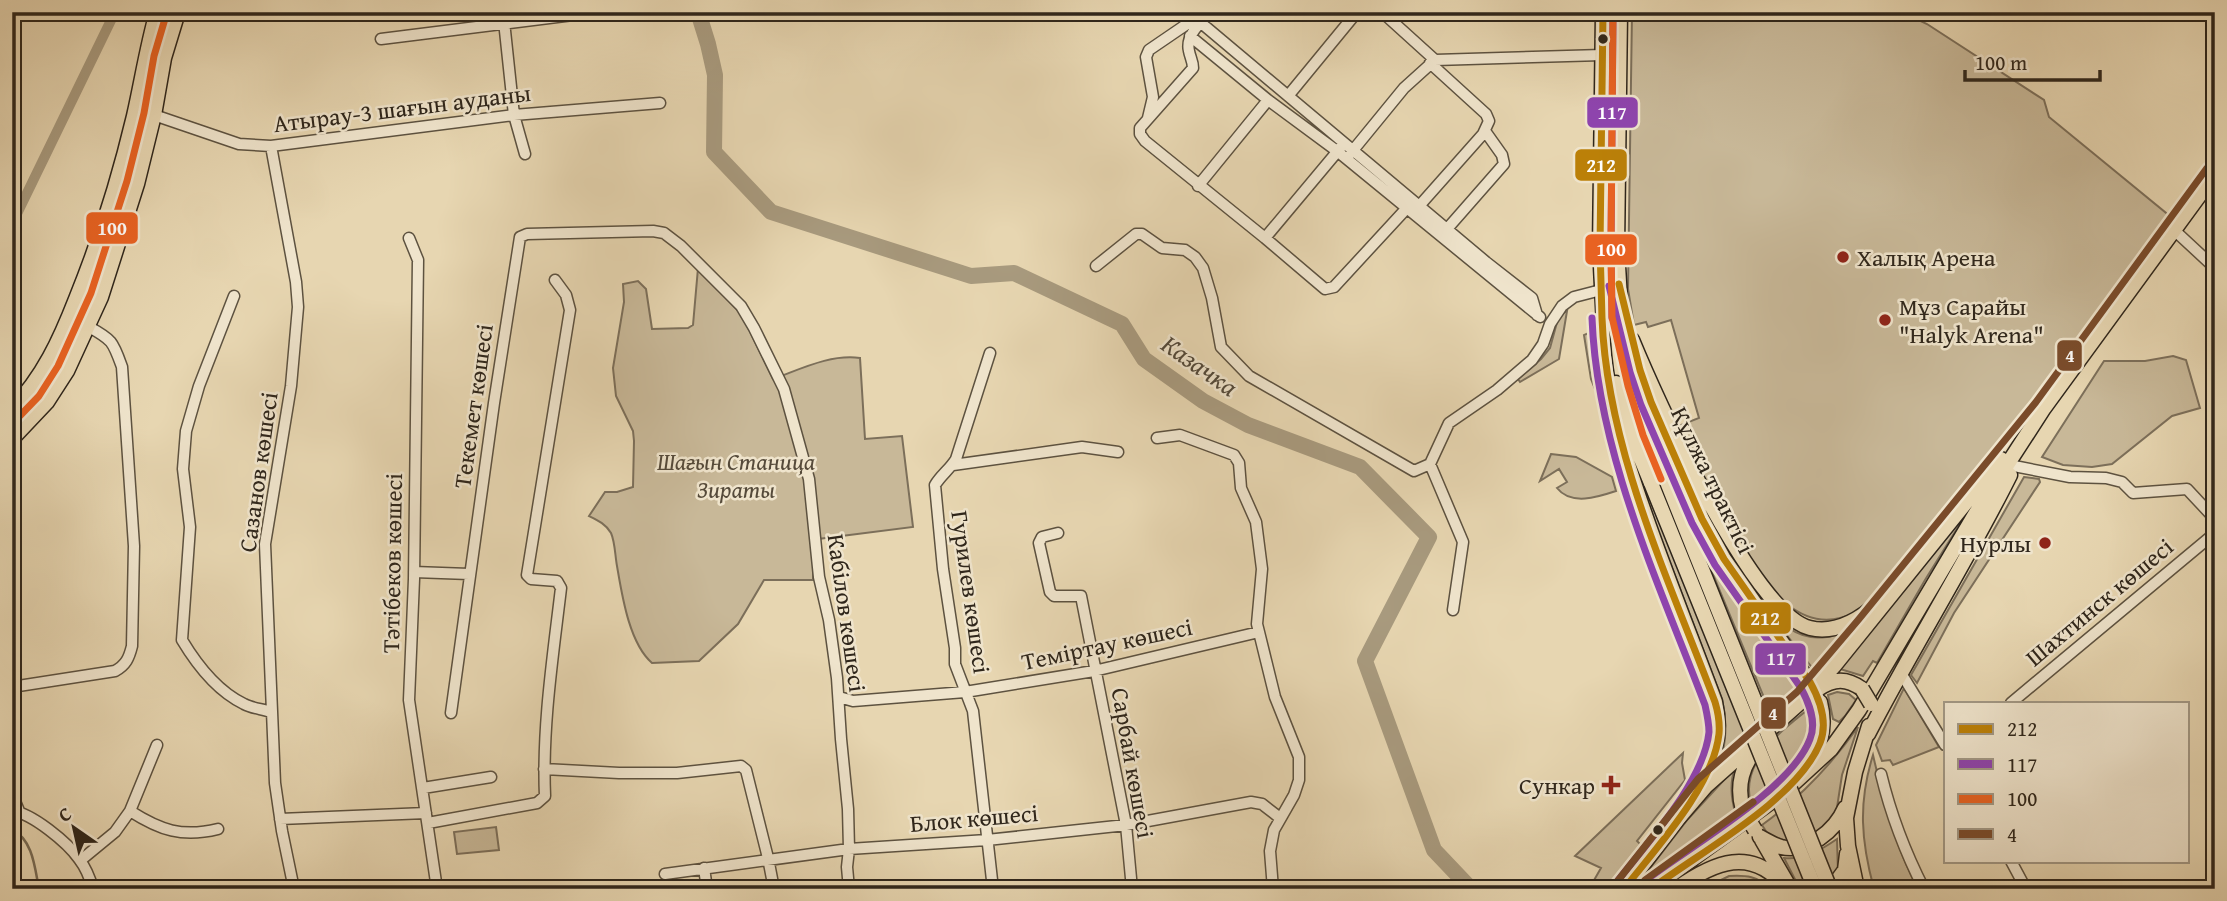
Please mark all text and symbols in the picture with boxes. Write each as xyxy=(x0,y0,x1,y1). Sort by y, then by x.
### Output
unlabelled marker xyxy=(1596,32,1610,46)
scale bar xyxy=(1965,38,2099,82)
text: 100 m xyxy=(1975,47,2027,78)
street label: Атырау-3 шағын ауданы xyxy=(271,75,533,141)
line badge: 117 xyxy=(1586,96,1639,129)
text: 117 xyxy=(1597,98,1627,126)
line badge: 212 xyxy=(1574,148,1628,182)
text: 212 xyxy=(1586,151,1616,179)
line badge: 100 xyxy=(85,211,139,245)
text: 100 xyxy=(97,214,127,242)
line badge: 100 xyxy=(1584,233,1638,266)
text: 100 xyxy=(1596,235,1626,263)
place label: Халық Арена xyxy=(1857,240,1996,275)
marker: Халық Арена xyxy=(1835,249,1851,265)
place label: Мұз Сарайы "Halyk Arena" xyxy=(1899,289,2044,352)
marker: Мұз Сарайы "Halyk Arena" xyxy=(1877,312,1893,328)
street label: Текемет көшесі xyxy=(444,321,502,490)
water label: Казачка xyxy=(1154,325,1246,405)
line badge: 4 xyxy=(2056,339,2083,372)
text: 4 xyxy=(2065,341,2075,369)
street label: Сазанов көшесі xyxy=(229,390,287,554)
street label: Құлжа трактісі xyxy=(1662,401,1764,560)
park label: Шағын Станица Зираты xyxy=(657,444,815,507)
street label: Тәтібеков көшесі xyxy=(373,473,411,653)
street label: Гурилев көшесі xyxy=(942,508,1000,676)
place label: Нурлы xyxy=(1960,526,2031,561)
street label: Шахтинск көшесі xyxy=(2017,529,2181,674)
street label: Кабілов көшесі xyxy=(819,532,875,695)
marker: Нурлы xyxy=(2037,535,2053,551)
line badge: 212 xyxy=(1739,601,1792,635)
text: 212 xyxy=(1750,604,1780,632)
street label: Теміртау көшесі xyxy=(1018,609,1196,679)
line badge: 117 xyxy=(1754,642,1807,676)
text: 117 xyxy=(1766,644,1796,672)
street label: Сарбай көшесі xyxy=(1103,685,1164,841)
line badge: 4 xyxy=(1760,696,1787,730)
text: 4 xyxy=(1768,699,1778,727)
legend xyxy=(1944,702,2188,862)
text: 212 xyxy=(2007,713,2037,744)
text: 117 xyxy=(2007,749,2037,780)
place label: Сункар xyxy=(1519,768,1595,803)
marker: Сункар xyxy=(1601,775,1621,795)
text: 100 xyxy=(2007,783,2037,814)
north arrow xyxy=(38,792,108,862)
street label: Блок көшесі xyxy=(908,795,1040,841)
text: С xyxy=(52,799,77,829)
text: 4 xyxy=(2007,819,2017,850)
unlabelled marker xyxy=(1651,823,1665,837)

